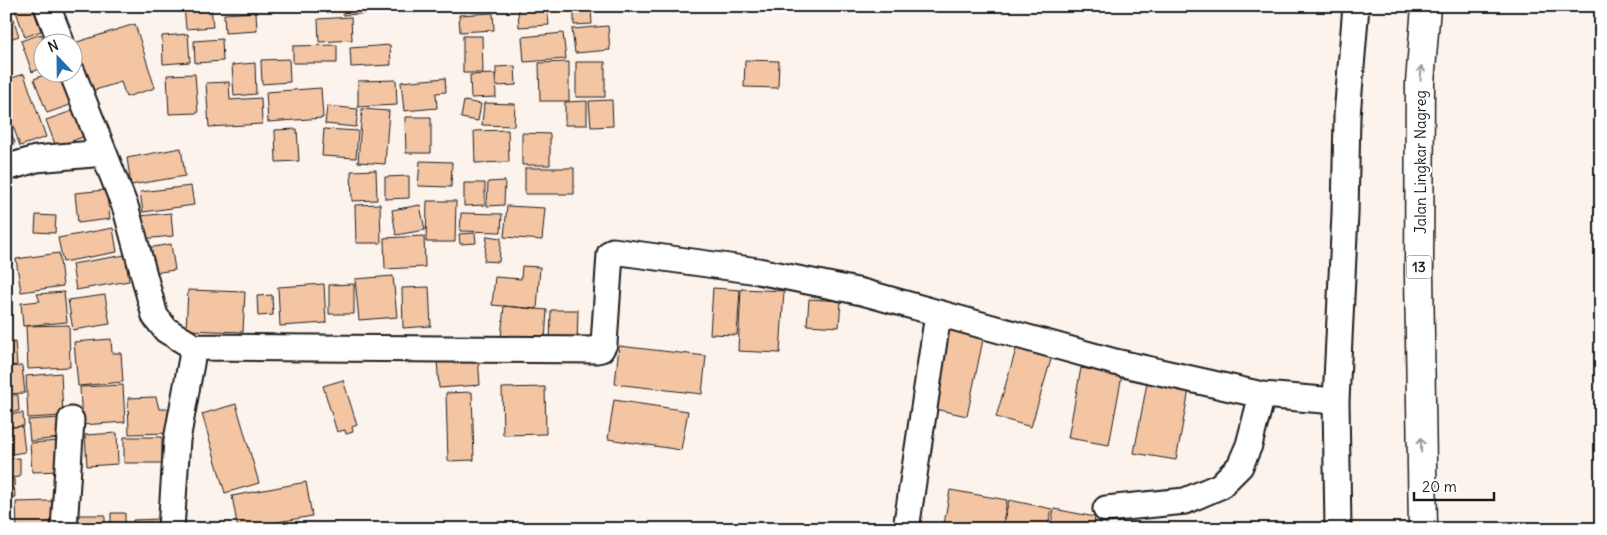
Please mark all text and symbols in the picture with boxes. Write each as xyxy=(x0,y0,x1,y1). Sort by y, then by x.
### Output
north arrow xyxy=(32,32,82,82)
text: N xyxy=(45,36,61,56)
one-way arrow xyxy=(1416,65,1426,81)
street label: Jalan Lingkar Nagreg xyxy=(1411,90,1430,234)
road number: 13 xyxy=(1406,256,1432,278)
one-way arrow xyxy=(1417,437,1426,453)
scale bar xyxy=(1414,470,1494,502)
text: 20 m xyxy=(1422,477,1457,496)

